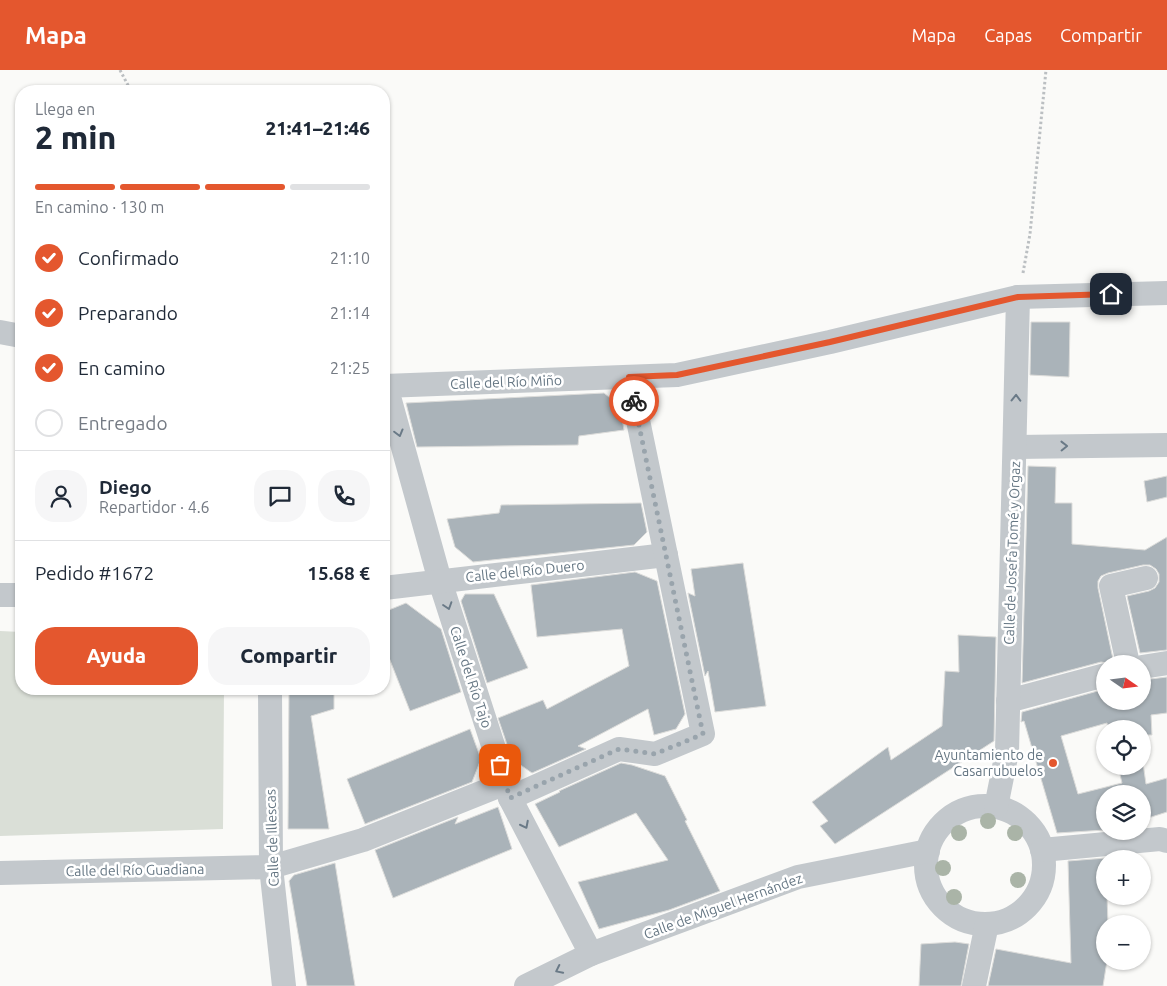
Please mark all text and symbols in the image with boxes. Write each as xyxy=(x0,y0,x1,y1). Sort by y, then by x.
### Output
text: Mapa xyxy=(25,22,87,49)
text: Mapa xyxy=(911,25,956,45)
text: Capas xyxy=(984,25,1032,45)
text: Compartir xyxy=(1060,25,1142,45)
text: Llega en xyxy=(35,100,95,118)
text: 21:41–21:46 xyxy=(265,117,370,139)
text: 2 min xyxy=(35,119,116,155)
text: En camino · 130 m xyxy=(35,198,164,216)
icon: check xyxy=(35,244,63,272)
text: Confirmado xyxy=(78,247,179,269)
text: 21:10 xyxy=(330,249,370,267)
pin xyxy=(1090,273,1132,315)
icon: home xyxy=(1097,280,1125,308)
icon: check xyxy=(35,299,63,327)
text: Preparando xyxy=(78,302,178,324)
text: 21:14 xyxy=(330,304,370,322)
icon: check xyxy=(35,354,63,382)
text: En camino xyxy=(78,357,165,379)
text: 21:25 xyxy=(330,359,370,377)
street label: Calle del Río Miño xyxy=(450,372,562,392)
courier xyxy=(609,376,659,426)
icon: bike xyxy=(620,387,648,415)
one-way arrow xyxy=(1011,394,1021,402)
text: Entregado xyxy=(78,412,168,434)
one-way arrow xyxy=(393,429,403,437)
one-way arrow xyxy=(1060,441,1068,451)
street label: Calle de Josefa Tomé y Orgaz xyxy=(1001,461,1023,645)
button: person xyxy=(35,470,87,522)
button: chat xyxy=(254,470,306,522)
button: phone xyxy=(318,470,370,522)
text: Diego xyxy=(99,476,152,498)
text: Repartidor · 4.6 xyxy=(99,498,210,516)
street label: Calle del Río Duero xyxy=(465,557,585,585)
text: Pedido #1672 xyxy=(35,562,154,584)
text: 15.68 € xyxy=(307,562,370,584)
one-way arrow xyxy=(442,602,452,610)
street label: Calle del Río Tajo xyxy=(447,624,495,730)
button: Ayuda xyxy=(35,627,198,685)
button: Compartir xyxy=(208,627,370,685)
north arrow xyxy=(1096,655,1151,710)
map controls xyxy=(1096,655,1151,970)
button: locate xyxy=(1096,720,1151,775)
pin xyxy=(479,744,521,786)
place label: Ayuntamiento de Casarrubuelos xyxy=(935,747,1043,779)
icon: bag xyxy=(486,751,514,779)
marker: Ayuntamiento de Casarrubuelos xyxy=(1047,757,1059,769)
button: layers xyxy=(1096,785,1151,840)
street label: Calle de Illescas xyxy=(262,789,282,887)
one-way arrow xyxy=(519,820,529,829)
button: + xyxy=(1096,850,1151,905)
street label: Calle del Río Guadiana xyxy=(65,861,205,879)
street label: Calle de Miguel Hernández xyxy=(641,870,805,942)
button: − xyxy=(1096,915,1151,970)
one-way arrow xyxy=(555,964,564,974)

